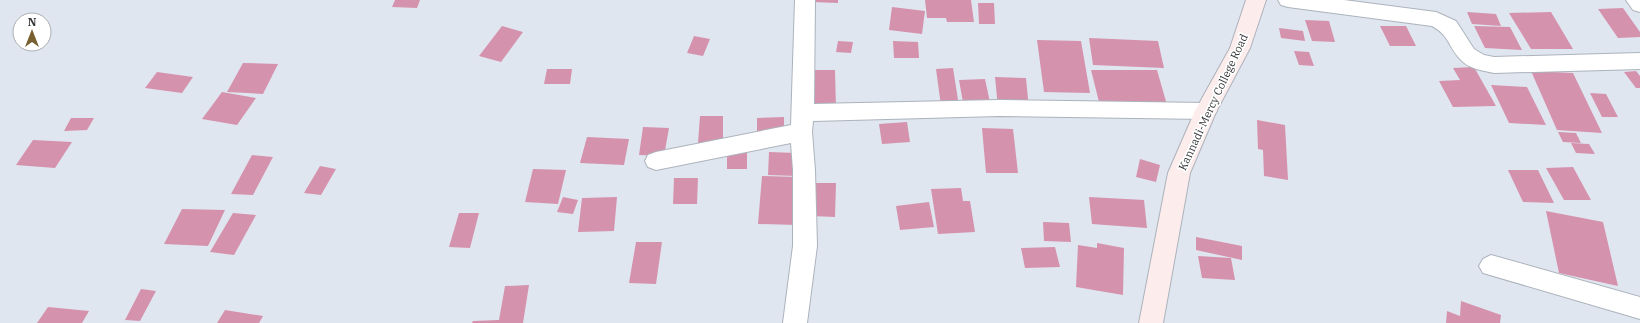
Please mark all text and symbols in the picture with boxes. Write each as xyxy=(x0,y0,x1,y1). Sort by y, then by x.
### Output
north arrow xyxy=(12,12,52,52)
text: N xyxy=(28,15,37,29)
street label: Kannadi-Mercy College Road xyxy=(1175,31,1251,172)

